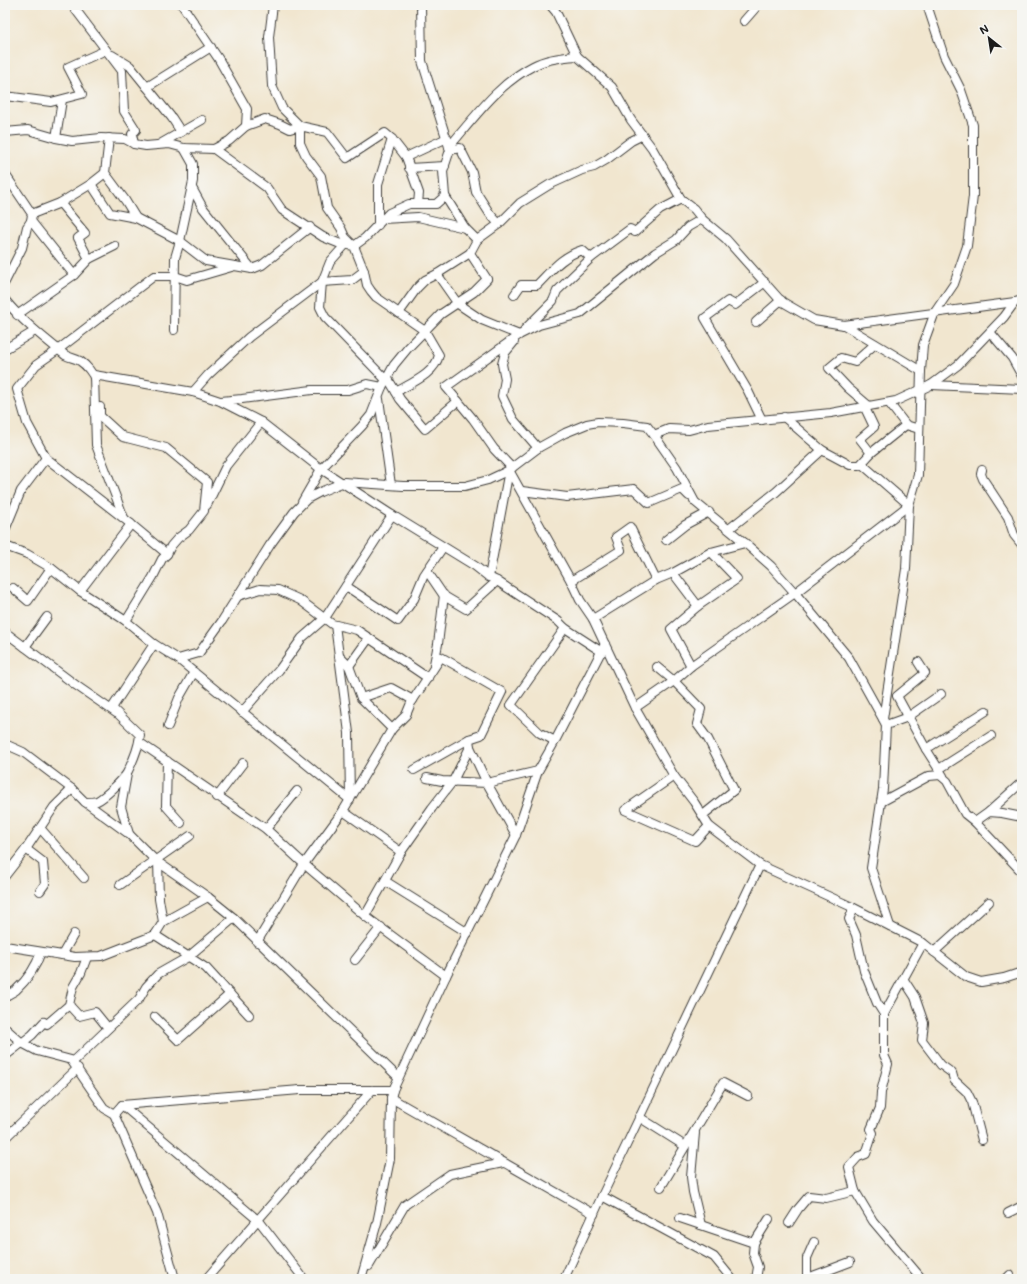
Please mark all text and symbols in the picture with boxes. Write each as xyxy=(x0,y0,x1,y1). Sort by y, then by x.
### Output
north arrow xyxy=(969,18,1009,58)
text: N xyxy=(976,20,991,37)

